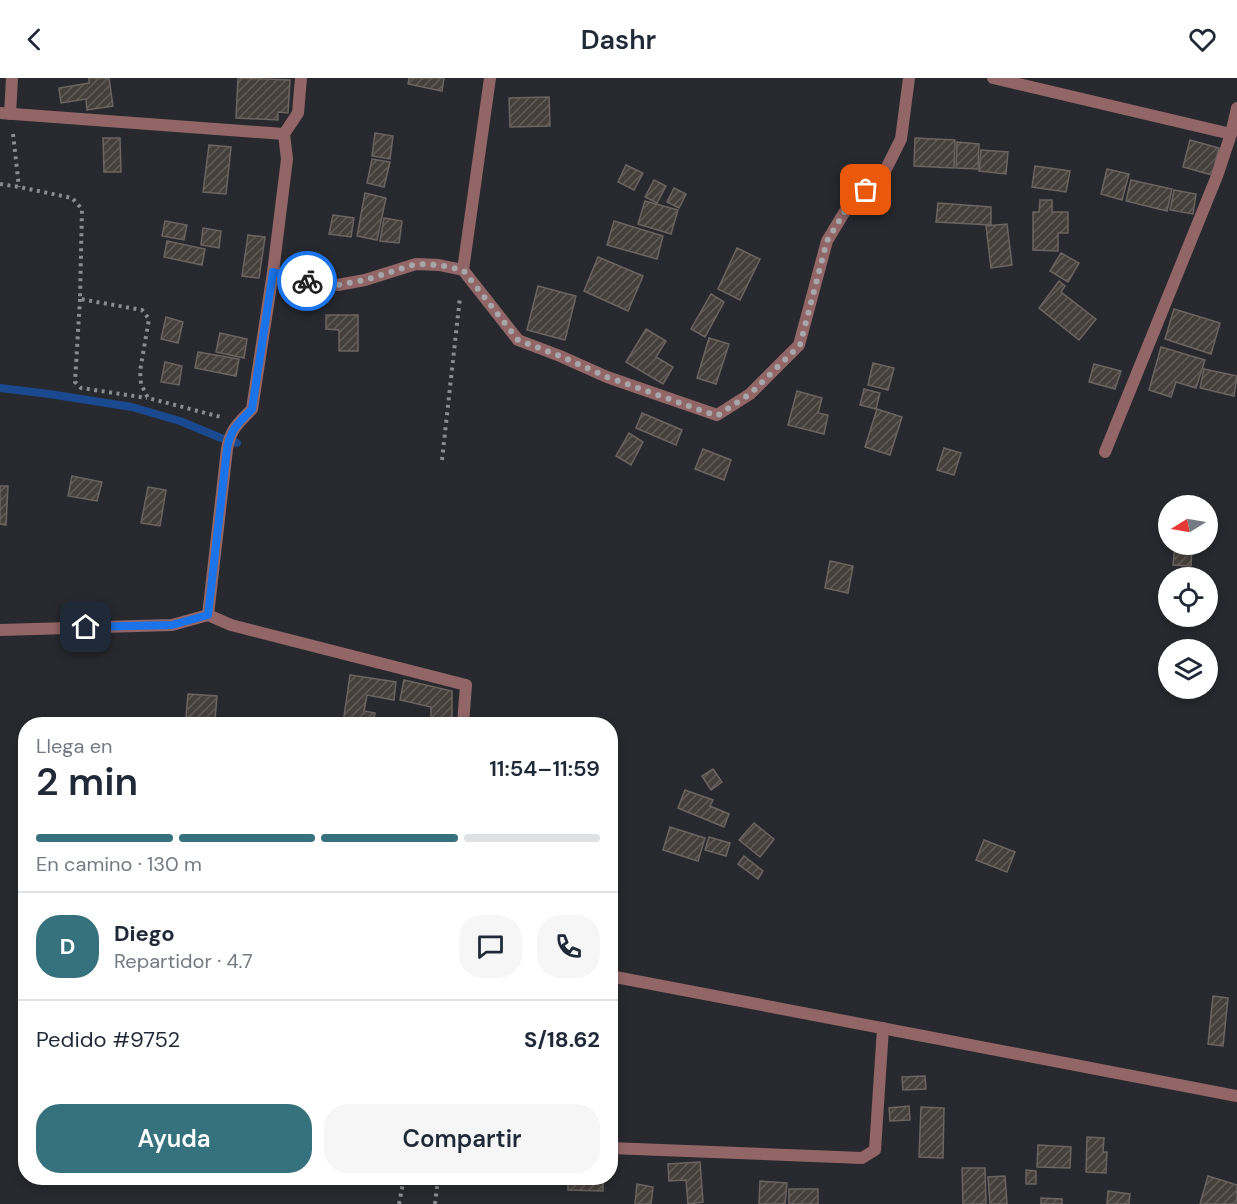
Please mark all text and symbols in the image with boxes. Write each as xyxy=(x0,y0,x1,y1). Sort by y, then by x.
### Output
text: Dashr xyxy=(581,22,656,57)
icon: back xyxy=(18,23,51,56)
icon: heart xyxy=(1186,23,1219,56)
pin xyxy=(840,164,891,215)
icon: bag xyxy=(849,173,882,206)
courier xyxy=(277,251,337,311)
icon: bike xyxy=(291,265,324,298)
north arrow xyxy=(1158,495,1218,555)
map controls xyxy=(1158,495,1218,699)
button: locate xyxy=(1158,567,1218,627)
pin xyxy=(60,601,111,652)
icon: home xyxy=(69,610,102,643)
button: layers xyxy=(1158,639,1218,699)
text: Llega en xyxy=(36,733,113,759)
text: 11:54–11:59 xyxy=(489,754,600,783)
text: 2 min xyxy=(36,756,138,807)
text: En camino · 130 m xyxy=(36,851,202,877)
button: chat xyxy=(459,915,522,978)
button: phone xyxy=(537,915,600,978)
text: Diego xyxy=(114,919,175,948)
text: D xyxy=(60,932,75,961)
text: Repartidor · 4.7 xyxy=(114,948,253,974)
text: Pedido #9752 xyxy=(36,1025,180,1054)
text: S/18.62 xyxy=(524,1025,600,1054)
button: Ayuda xyxy=(36,1104,312,1173)
button: Compartir xyxy=(324,1104,600,1173)

